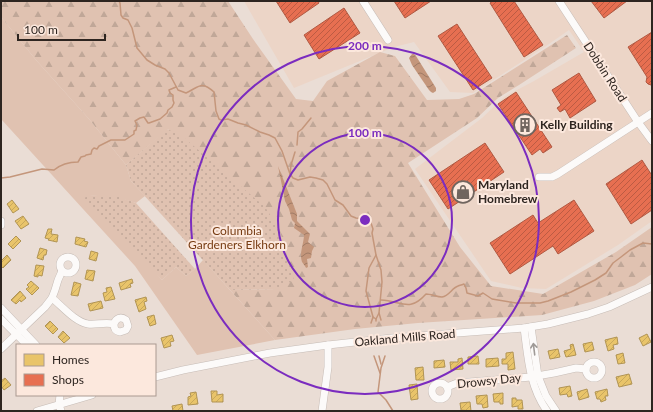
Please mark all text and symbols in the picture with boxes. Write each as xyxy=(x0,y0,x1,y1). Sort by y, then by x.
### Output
scale bar xyxy=(18,16,105,42)
text: 100 m xyxy=(24,22,58,37)
text: 200 m xyxy=(348,38,382,53)
street label: Dobbin Road xyxy=(580,39,630,105)
building icon: Kelly Building xyxy=(512,112,538,138)
place label: Kelly Building xyxy=(540,117,613,132)
text: 100 m xyxy=(348,125,382,140)
place label: Maryland Homebrew xyxy=(478,177,538,206)
shop icon: Maryland Homebrew xyxy=(450,179,476,205)
centre of rings xyxy=(358,213,372,227)
park label: Columbia Gardeners Elkhorn xyxy=(188,223,286,252)
street label: Oakland Mills Road xyxy=(354,326,456,349)
one-way arrow xyxy=(530,343,537,356)
legend xyxy=(16,344,156,396)
text: Homes xyxy=(52,352,89,367)
street label: Drowsy Day xyxy=(456,370,522,391)
text: Shops xyxy=(52,372,84,387)

